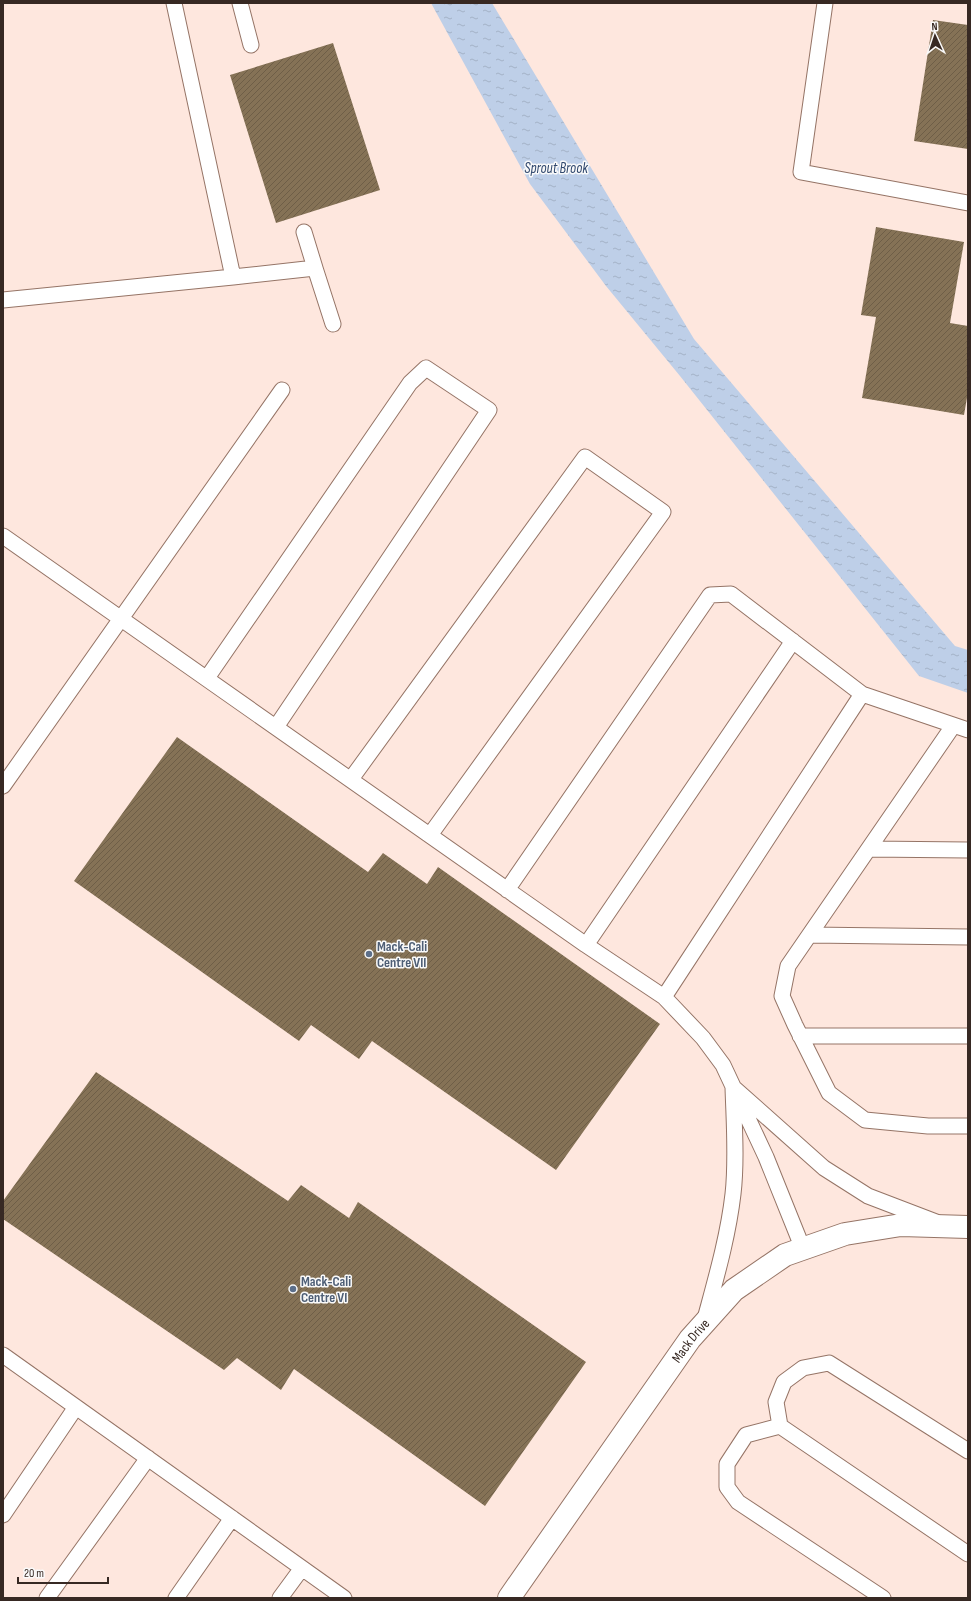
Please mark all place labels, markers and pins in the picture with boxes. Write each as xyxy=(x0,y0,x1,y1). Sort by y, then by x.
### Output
place label: Mack-Cali Centre VII xyxy=(377,938,427,971)
marker: Mack-Cali Centre VII xyxy=(364,949,374,959)
place label: Mack-Cali Centre VI xyxy=(301,1273,351,1306)
marker: Mack-Cali Centre VI xyxy=(288,1284,298,1294)

